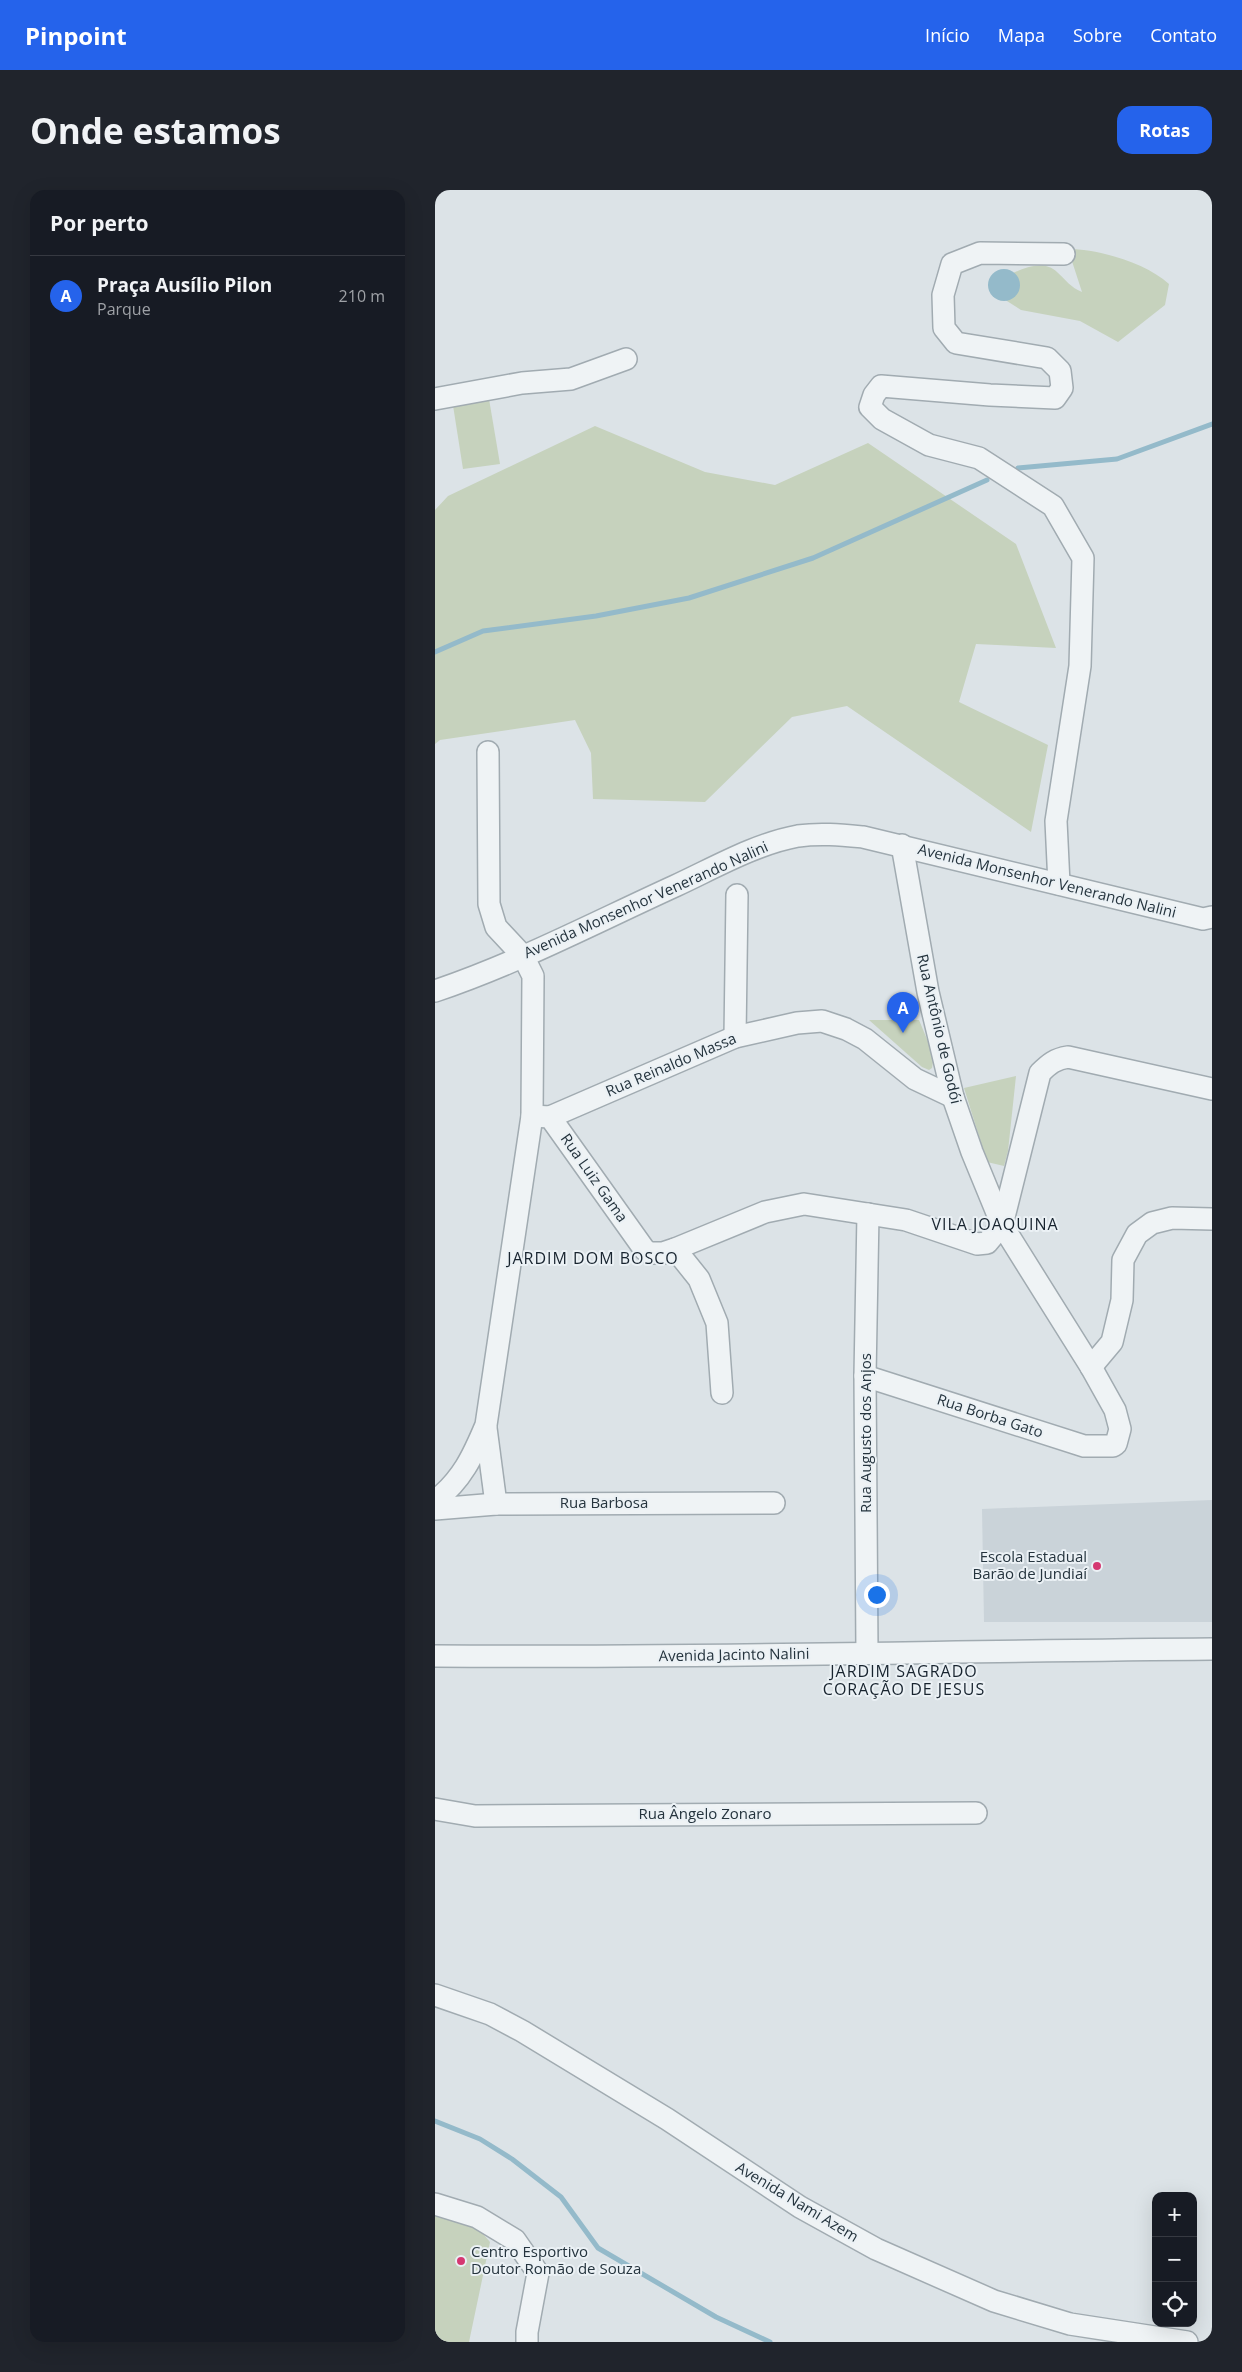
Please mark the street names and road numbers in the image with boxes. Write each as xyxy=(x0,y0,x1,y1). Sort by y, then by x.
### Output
street label: Avenida Monsenhor Venerando Nalini xyxy=(520,836,771,962)
street label: Avenida Monsenhor Venerando Nalini xyxy=(916,838,1178,922)
street label: Rua Antônio de Godói xyxy=(913,952,967,1106)
street label: Rua Reinaldo Massa xyxy=(602,1028,739,1101)
street label: Rua Luiz Gama xyxy=(557,1129,633,1226)
street label: Rua Augusto dos Anjos xyxy=(855,1353,875,1513)
street label: Rua Borba Gato xyxy=(935,1388,1046,1442)
street label: Rua Barbosa xyxy=(560,1492,648,1512)
street label: Avenida Jacinto Nalini xyxy=(658,1643,810,1665)
street label: Rua Ângelo Zonaro xyxy=(639,1803,771,1823)
street label: Avenida Nami Azem xyxy=(732,2157,863,2246)

